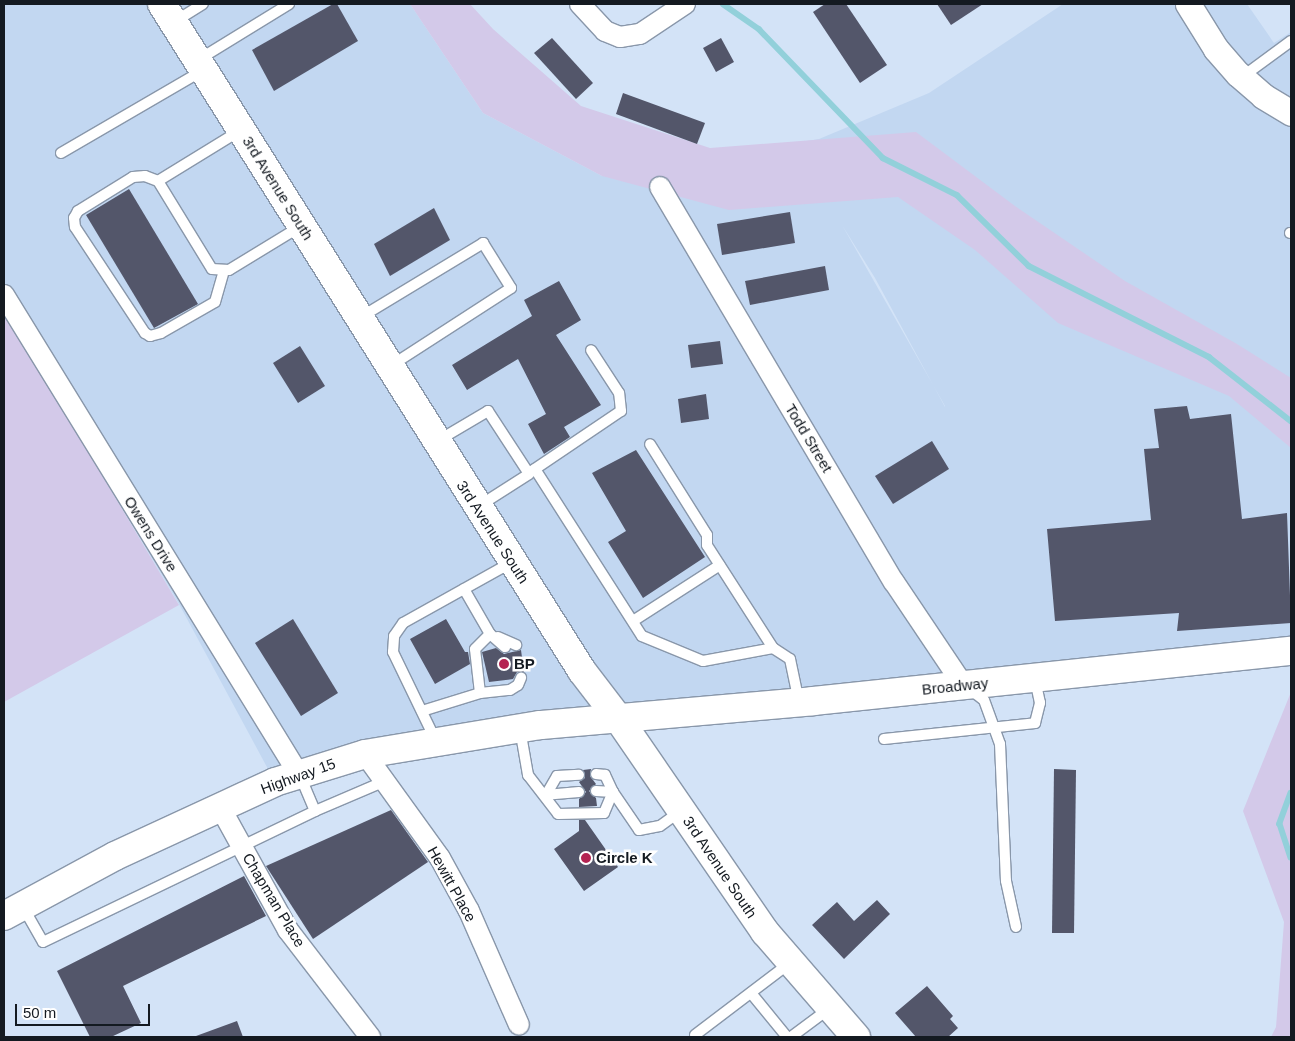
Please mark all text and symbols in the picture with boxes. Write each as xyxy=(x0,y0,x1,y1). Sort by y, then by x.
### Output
street label: 3rd Avenue South xyxy=(239,132,317,244)
street label: Todd Street xyxy=(782,400,836,476)
street label: 3rd Avenue South xyxy=(453,477,533,587)
street label: Owens Drive xyxy=(121,493,181,575)
place label: BP xyxy=(514,655,535,673)
marker: BP xyxy=(498,658,510,670)
street label: Broadway xyxy=(921,674,989,698)
street label: Highway 15 xyxy=(258,754,338,798)
street label: 3rd Avenue South xyxy=(679,812,761,922)
street label: Hewitt Place xyxy=(424,843,480,925)
place label: Circle K xyxy=(596,849,653,867)
street label: Chapman Place xyxy=(239,850,309,950)
marker: Circle K xyxy=(580,852,592,864)
scale bar xyxy=(18,994,152,1026)
text: 50 m xyxy=(23,1004,56,1021)

